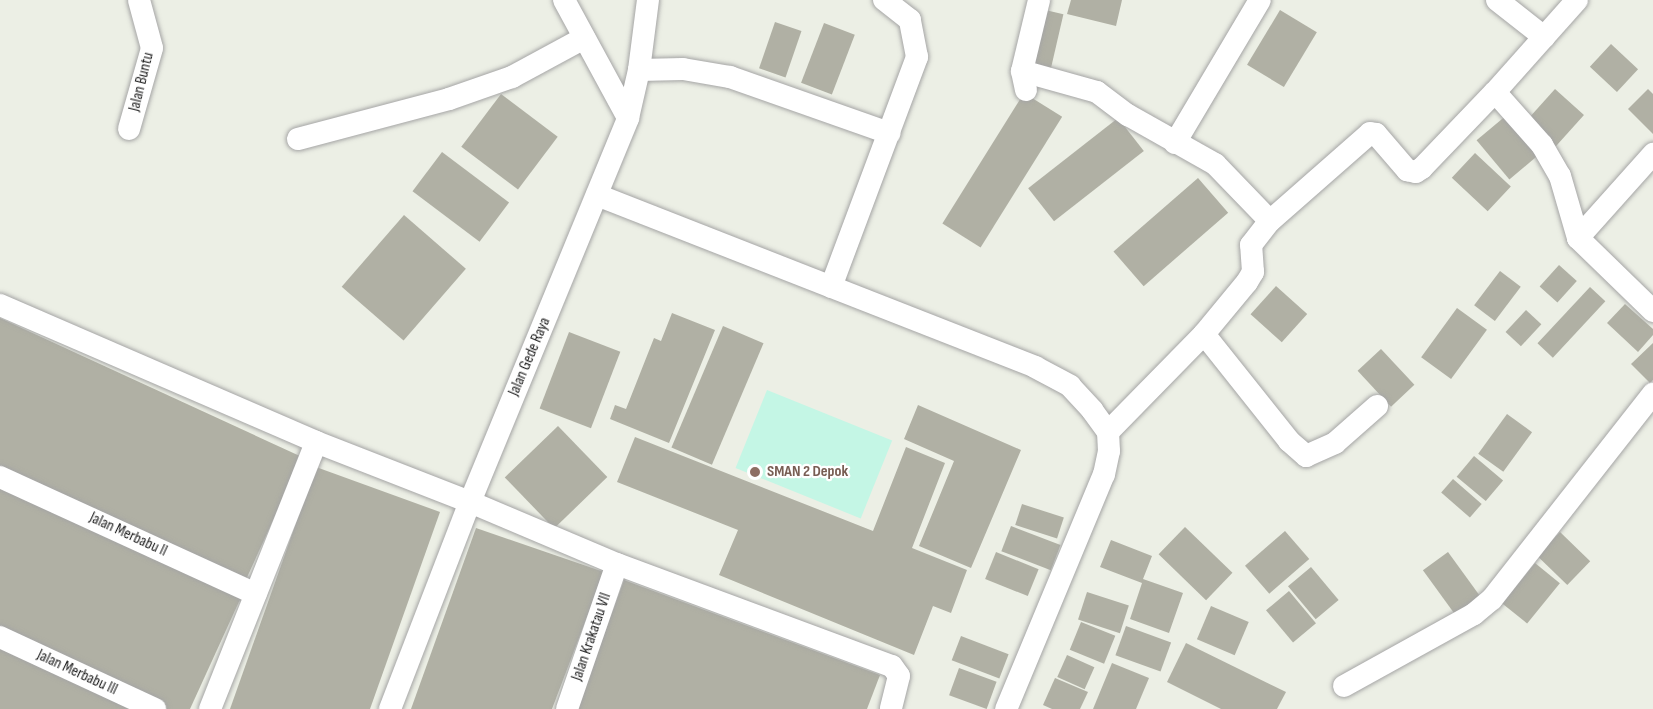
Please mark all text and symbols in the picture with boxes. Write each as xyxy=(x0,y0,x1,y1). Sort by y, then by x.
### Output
street label: Jalan Buntu xyxy=(125,50,159,114)
street label: Jalan Gede Raya xyxy=(505,315,555,399)
place label: SMAN 2 Depok xyxy=(767,462,848,482)
marker: SMAN 2 Depok xyxy=(748,465,762,479)
street label: Jalan Merbabu II xyxy=(86,509,170,561)
street label: Jalan Krakatau VII xyxy=(568,591,616,683)
street label: Jalan Merbabu III xyxy=(34,646,120,700)

